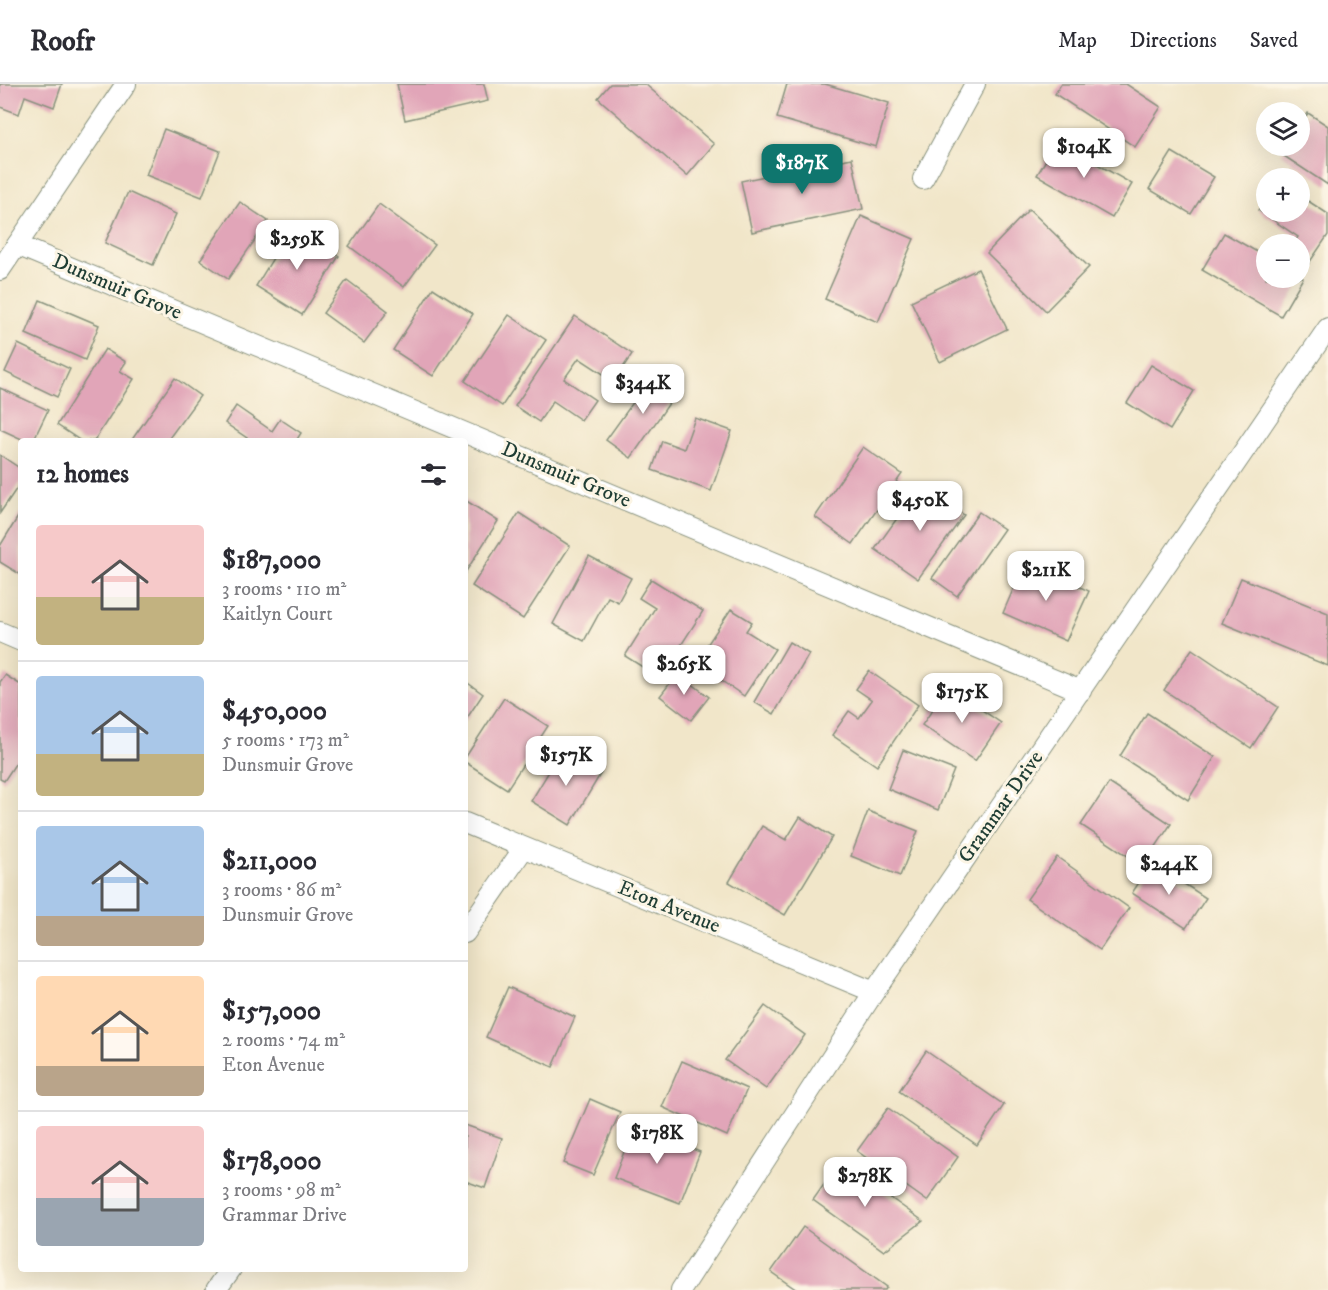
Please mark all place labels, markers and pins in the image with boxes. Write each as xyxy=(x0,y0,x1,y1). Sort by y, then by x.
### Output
pin: $104K xyxy=(1042,128,1126,179)
pin: $187K xyxy=(760,144,844,195)
pin: $259K xyxy=(255,220,339,271)
pin: $344K xyxy=(601,364,685,415)
pin: $450K xyxy=(878,481,962,532)
pin: $211K xyxy=(1004,551,1088,602)
pin: $265K xyxy=(642,645,726,696)
pin: $175K xyxy=(920,673,1004,724)
pin: $157K xyxy=(524,736,608,787)
pin: $244K xyxy=(1127,845,1211,896)
pin: $178K xyxy=(615,1114,699,1165)
pin: $278K xyxy=(823,1157,907,1208)

